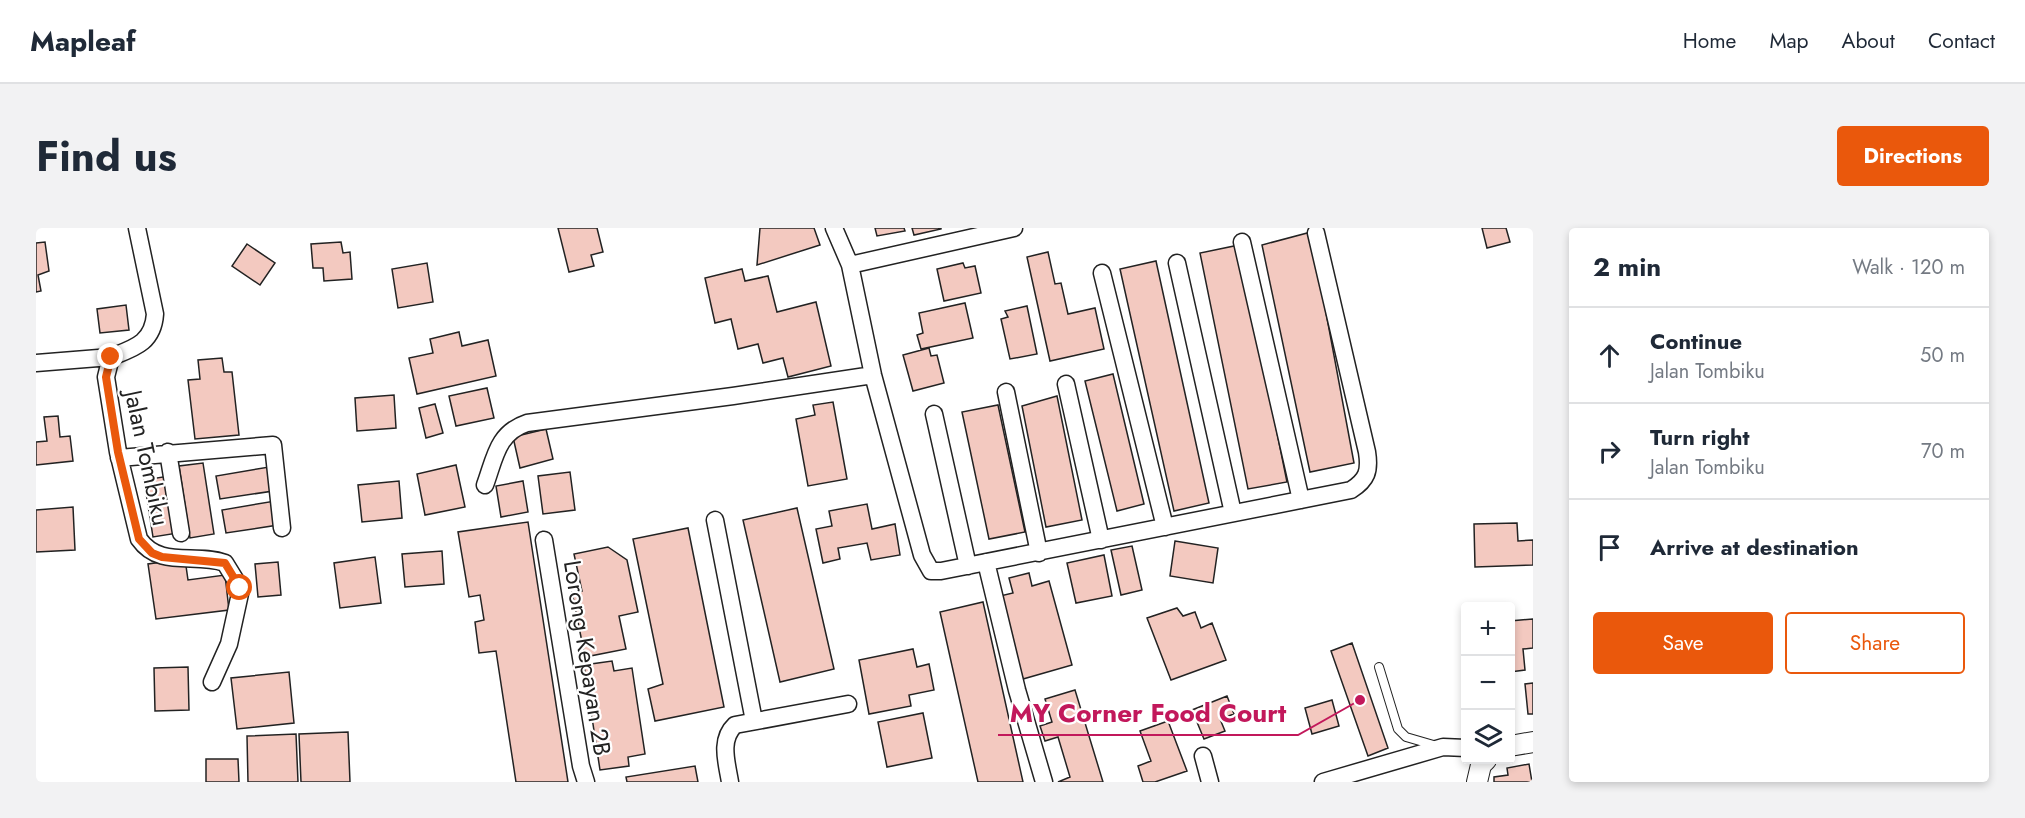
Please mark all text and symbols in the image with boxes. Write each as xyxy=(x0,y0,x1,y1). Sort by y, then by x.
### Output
text: Mapleaf xyxy=(30,21,136,62)
text: Home xyxy=(1683,26,1736,56)
text: Map xyxy=(1769,26,1809,56)
text: About xyxy=(1842,26,1895,56)
text: Contact xyxy=(1928,26,1995,56)
text: Find us xyxy=(36,126,177,187)
button: Directions xyxy=(1837,126,1989,186)
text: 2 min xyxy=(1593,248,1661,286)
text: Walk · 120 m xyxy=(1852,253,1965,282)
text: Continue xyxy=(1650,325,1742,357)
icon: ahead xyxy=(1593,339,1626,372)
text: 50 m xyxy=(1920,341,1965,370)
route end xyxy=(97,343,123,369)
text: Jalan Tombiku xyxy=(1650,357,1765,386)
street label: Jalan Tombiku xyxy=(115,384,179,529)
text: Turn right xyxy=(1650,421,1750,453)
icon: right xyxy=(1593,435,1626,468)
text: 70 m xyxy=(1921,437,1965,466)
text: Jalan Tombiku xyxy=(1650,453,1765,482)
icon: arrive xyxy=(1593,531,1626,564)
text: Arrive at destination xyxy=(1650,531,1859,563)
street label: Lorong Kepayan 2B xyxy=(555,558,620,758)
route start xyxy=(226,574,252,600)
map controls xyxy=(1461,602,1515,764)
button: + xyxy=(1461,602,1515,656)
button: Save xyxy=(1593,612,1773,674)
button: Share xyxy=(1785,612,1965,674)
button: − xyxy=(1461,656,1515,710)
callout: MY Corner Food Court xyxy=(998,691,1298,735)
text: MY Corner Food Court xyxy=(1010,694,1287,732)
button: layers xyxy=(1461,710,1515,764)

